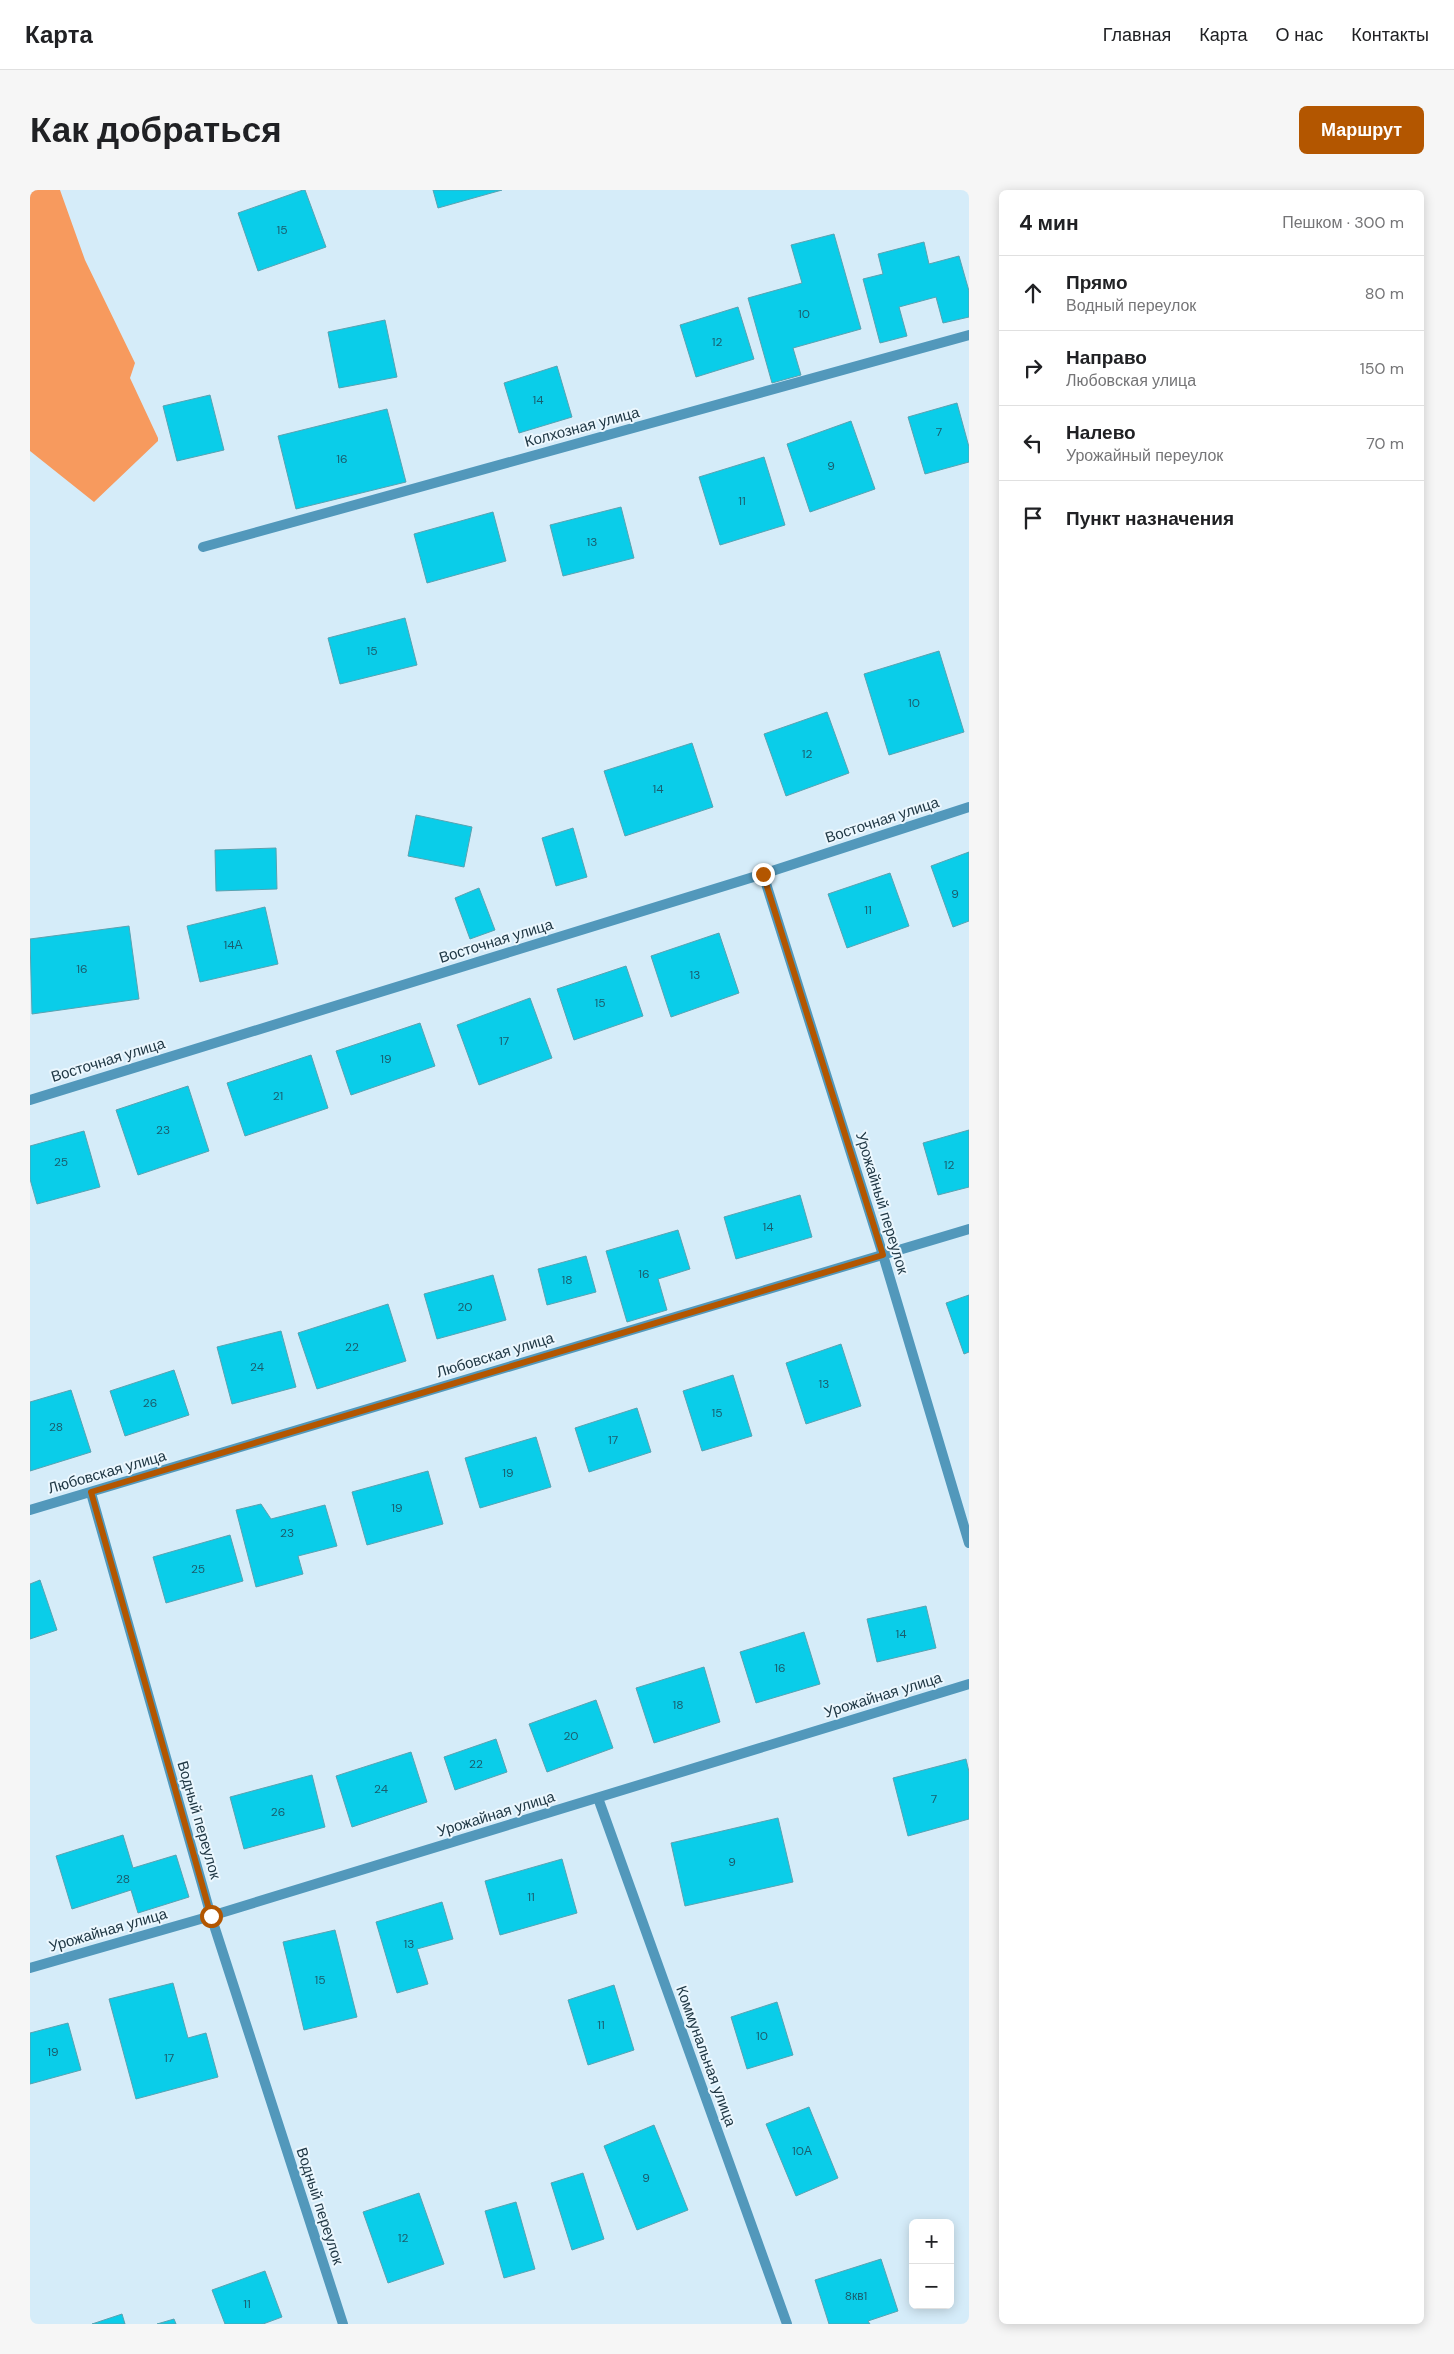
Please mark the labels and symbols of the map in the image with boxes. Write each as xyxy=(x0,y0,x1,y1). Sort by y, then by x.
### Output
house number: 15 xyxy=(276,222,288,238)
house number: 10 xyxy=(798,306,810,322)
house number: 12 xyxy=(712,334,722,350)
house number: 14 xyxy=(532,392,544,408)
street label: Колхозная улица xyxy=(522,402,642,452)
house number: 7 xyxy=(936,424,942,440)
house number: 16 xyxy=(336,451,348,467)
house number: 9 xyxy=(827,458,835,474)
house number: 11 xyxy=(738,493,746,509)
house number: 13 xyxy=(587,534,597,550)
house number: 15 xyxy=(366,643,378,659)
house number: 10 xyxy=(908,695,920,711)
house number: 12 xyxy=(802,746,812,762)
house number: 14 xyxy=(652,781,664,797)
street label: Восточная улица xyxy=(823,792,942,848)
route end xyxy=(752,863,775,886)
house number: 9 xyxy=(951,886,959,902)
house number: 11 xyxy=(864,902,872,918)
street label: Восточная улица xyxy=(436,914,556,968)
house number: 14А xyxy=(223,937,243,953)
house number: 16 xyxy=(76,961,88,977)
house number: 13 xyxy=(690,967,700,983)
house number: 15 xyxy=(594,995,606,1011)
street label: Восточная улица xyxy=(48,1033,168,1087)
house number: 17 xyxy=(499,1033,509,1049)
house number: 19 xyxy=(380,1051,392,1067)
house number: 21 xyxy=(273,1088,283,1104)
house number: 23 xyxy=(156,1122,170,1138)
street label: Урожайный переулок xyxy=(851,1130,913,1277)
house number: 25 xyxy=(54,1154,68,1170)
house number: 12 xyxy=(944,1157,954,1173)
house number: 14 xyxy=(762,1219,774,1235)
house number: 16 xyxy=(638,1266,650,1282)
house number: 18 xyxy=(561,1272,573,1288)
house number: 20 xyxy=(457,1299,473,1315)
street label: Любовская улица xyxy=(434,1327,557,1382)
house number: 22 xyxy=(345,1339,359,1355)
house number: 24 xyxy=(250,1359,264,1375)
house number: 13 xyxy=(819,1376,829,1392)
house number: 26 xyxy=(143,1395,157,1411)
house number: 15 xyxy=(711,1405,723,1421)
house number: 28 xyxy=(49,1419,63,1435)
house number: 17 xyxy=(608,1432,618,1448)
street label: Любовская улица xyxy=(46,1445,169,1498)
house number: 19 xyxy=(502,1465,514,1481)
house number: 19 xyxy=(391,1500,403,1516)
house number: 23 xyxy=(280,1525,294,1541)
house number: 25 xyxy=(191,1561,205,1577)
house number: 14 xyxy=(895,1626,907,1642)
house number: 16 xyxy=(774,1660,786,1676)
street label: Урожайная улица xyxy=(822,1667,945,1722)
house number: 18 xyxy=(672,1697,684,1713)
house number: 20 xyxy=(563,1728,579,1744)
house number: 22 xyxy=(469,1756,483,1772)
street label: Водный переулок xyxy=(173,1759,226,1882)
house number: 24 xyxy=(374,1781,388,1797)
street label: Урожайная улица xyxy=(435,1786,558,1841)
house number: 7 xyxy=(931,1791,937,1807)
house number: 26 xyxy=(271,1804,285,1820)
house number: 9 xyxy=(728,1854,736,1870)
house number: 28 xyxy=(116,1871,130,1887)
house number: 11 xyxy=(527,1889,535,1905)
street label: Урожайная улица xyxy=(47,1903,170,1956)
route start xyxy=(200,1905,223,1928)
house number: 13 xyxy=(404,1936,414,1952)
house number: 15 xyxy=(314,1972,326,1988)
street label: Коммунальная улица xyxy=(671,1983,741,2130)
house number: 11 xyxy=(597,2017,605,2033)
house number: 10 xyxy=(756,2028,768,2044)
house number: 19 xyxy=(47,2044,59,2060)
house number: 17 xyxy=(164,2050,174,2066)
house number: 10А xyxy=(792,2143,812,2159)
street label: Водный переулок xyxy=(292,2145,349,2268)
house number: 9 xyxy=(642,2170,650,2186)
house number: 12 xyxy=(398,2230,408,2246)
house number: 8кв1 xyxy=(845,2288,867,2304)
house number: 11 xyxy=(243,2296,251,2312)

